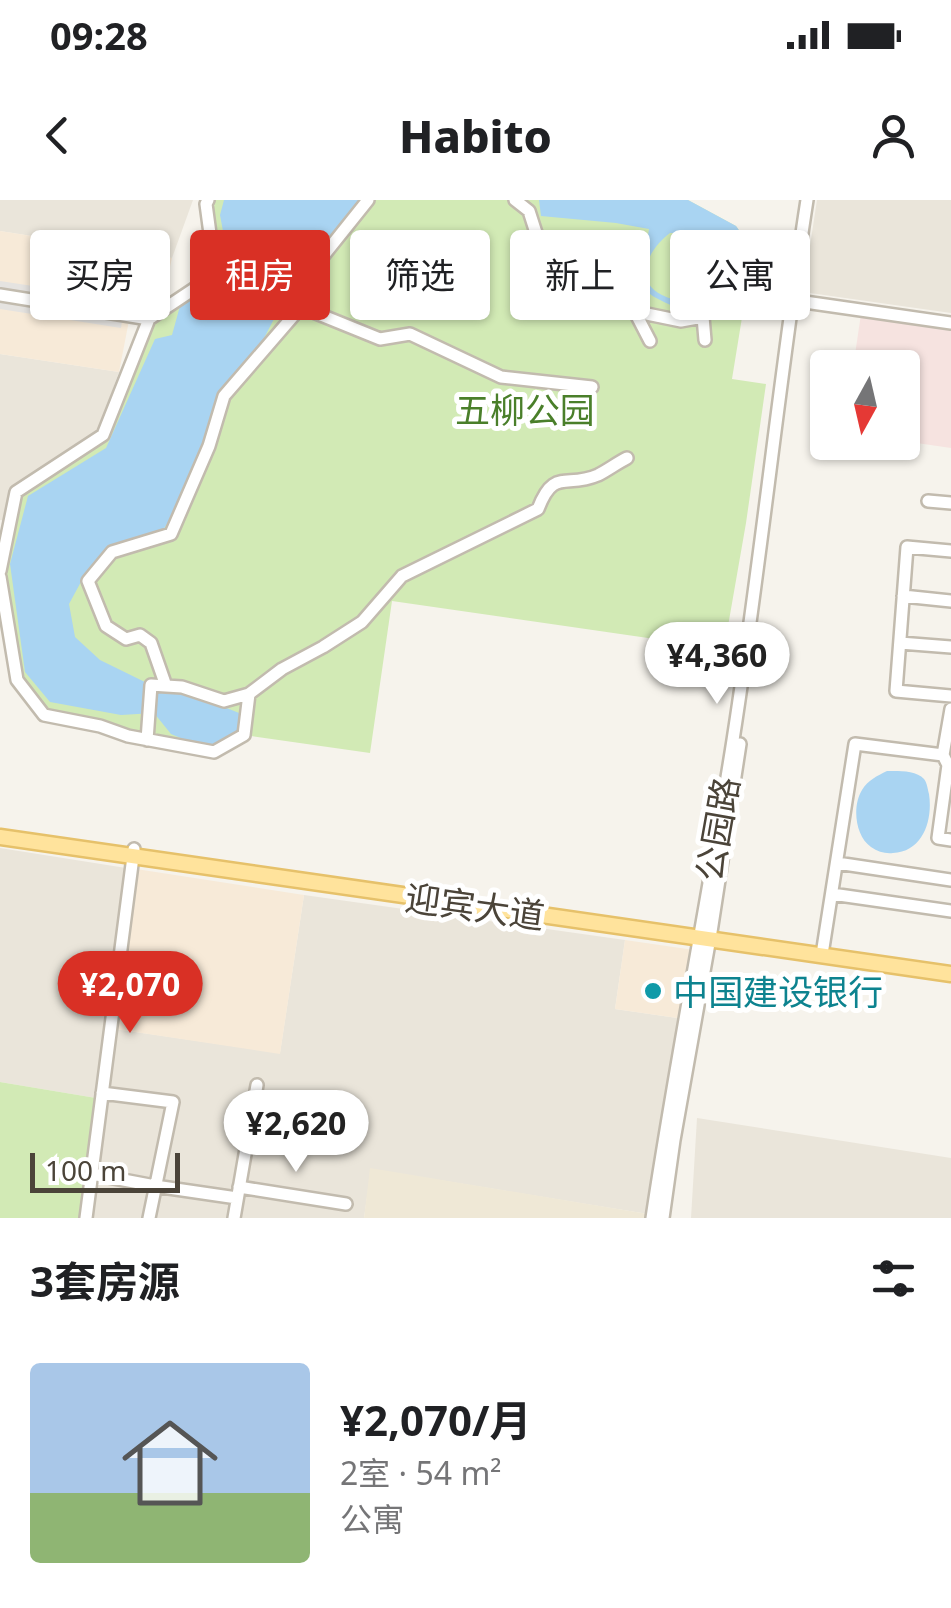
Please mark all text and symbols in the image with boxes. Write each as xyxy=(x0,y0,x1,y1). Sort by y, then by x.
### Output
text: 09:28 xyxy=(50,9,148,61)
text: Habito xyxy=(399,105,552,166)
icon: back xyxy=(30,108,85,163)
icon: person xyxy=(866,108,921,163)
chip: 买房 xyxy=(30,230,170,320)
chip: 租房 xyxy=(190,230,330,320)
chip: 筛选 xyxy=(350,230,490,320)
chip: 新上 xyxy=(510,230,650,320)
chip: 公寓 xyxy=(670,230,810,320)
north arrow xyxy=(810,350,920,460)
map controls xyxy=(810,350,920,460)
park label: 五柳公园 xyxy=(455,386,595,433)
pin: ¥4,360 xyxy=(636,622,798,707)
text: ¥4,360 xyxy=(667,633,767,676)
street label: 公园路 xyxy=(685,773,749,885)
street label: 迎宾大道 xyxy=(402,873,548,939)
pin: ¥2,070 xyxy=(49,951,211,1036)
text: ¥2,070 xyxy=(80,962,180,1005)
place label: 中国建设银行 xyxy=(673,968,883,1015)
marker: 中国建设银行 xyxy=(642,980,664,1002)
pin: ¥2,620 xyxy=(215,1090,377,1175)
text: ¥2,620 xyxy=(246,1101,346,1144)
scale bar xyxy=(30,1148,180,1193)
text: 100 m xyxy=(45,1151,127,1189)
icon: filters xyxy=(866,1251,921,1306)
text: 3套房源 xyxy=(30,1252,180,1309)
text: ¥2,070/月 xyxy=(340,1391,532,1448)
icon: home xyxy=(110,1403,230,1523)
text: 2室 · 54 m² xyxy=(340,1451,502,1494)
text: 公寓 xyxy=(340,1497,404,1540)

